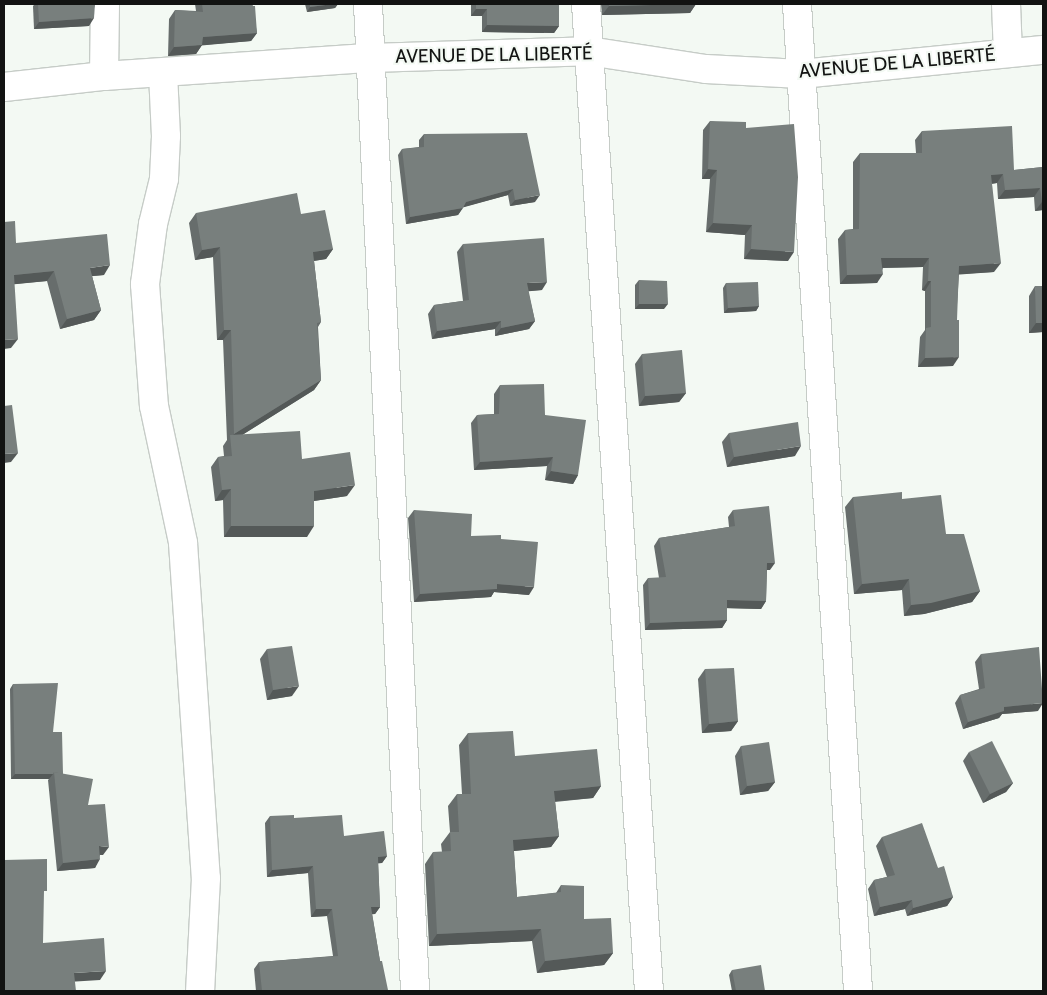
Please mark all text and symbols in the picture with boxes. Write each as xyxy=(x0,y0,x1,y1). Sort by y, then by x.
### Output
street label: AVENUE DE LA LIBERTÉ xyxy=(395,42,593,68)
street label: AVENUE DE LA LIBERTÉ xyxy=(798,43,996,83)

